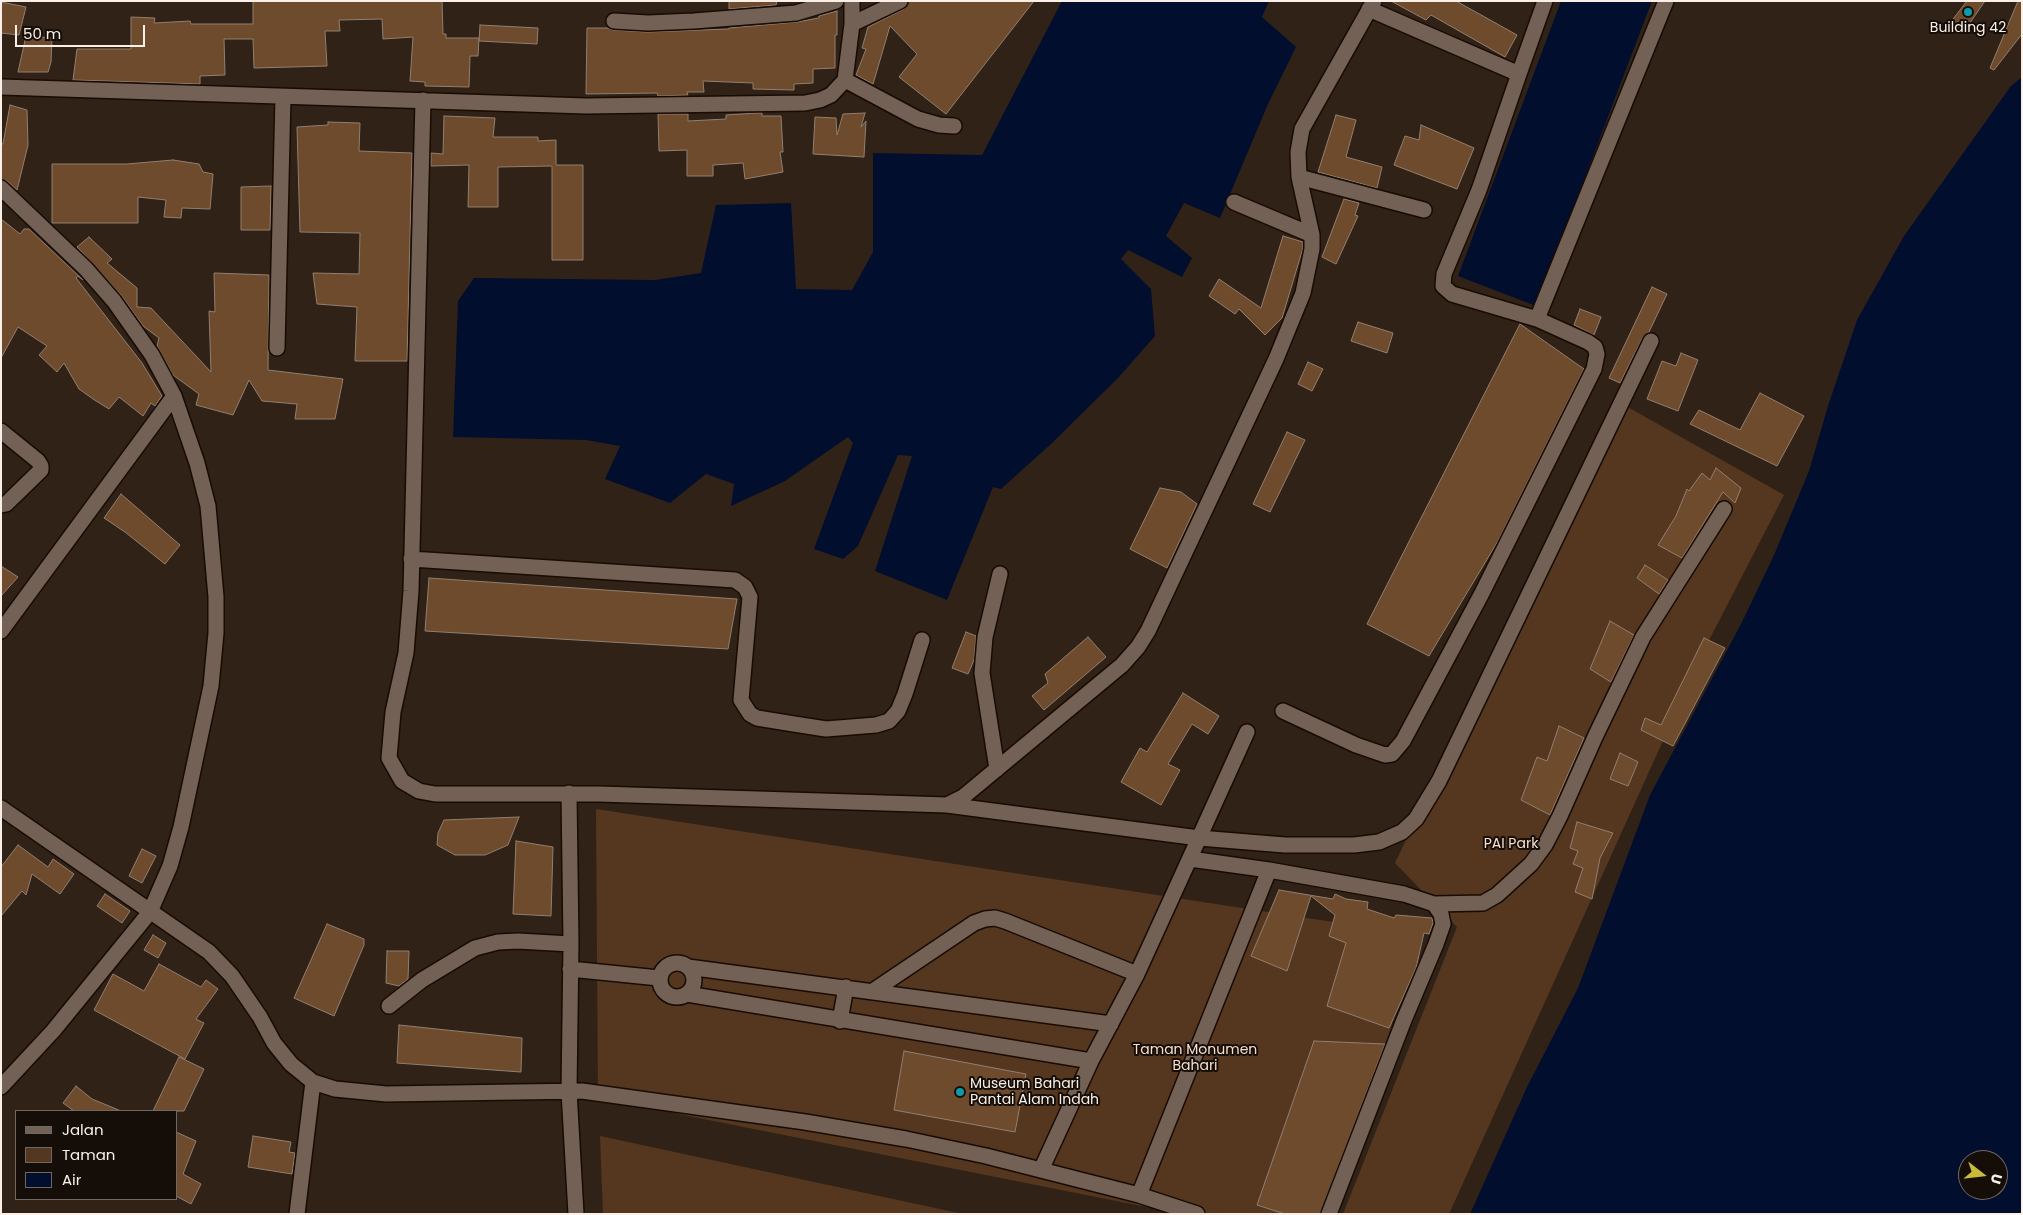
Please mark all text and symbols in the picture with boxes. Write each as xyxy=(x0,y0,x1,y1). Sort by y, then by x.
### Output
marker: Building 42 xyxy=(1962,6,1974,18)
scale bar xyxy=(18,15,148,47)
place label: Building 42 xyxy=(1930,20,2006,36)
text: 50 m xyxy=(23,23,61,44)
park label: PAI Park xyxy=(1484,836,1538,852)
park label: Taman Monumen Bahari xyxy=(1133,1042,1257,1074)
place label: Museum Bahari Pantai Alam Indah xyxy=(970,1076,1099,1108)
marker: Museum Bahari Pantai Alam Indah xyxy=(954,1086,966,1098)
legend xyxy=(15,1110,178,1200)
text: Jalan xyxy=(62,1119,104,1140)
text: Taman xyxy=(62,1144,115,1165)
north arrow xyxy=(1958,1150,2008,1200)
text: Air xyxy=(62,1169,81,1190)
text: U xyxy=(1985,1171,2007,1186)

